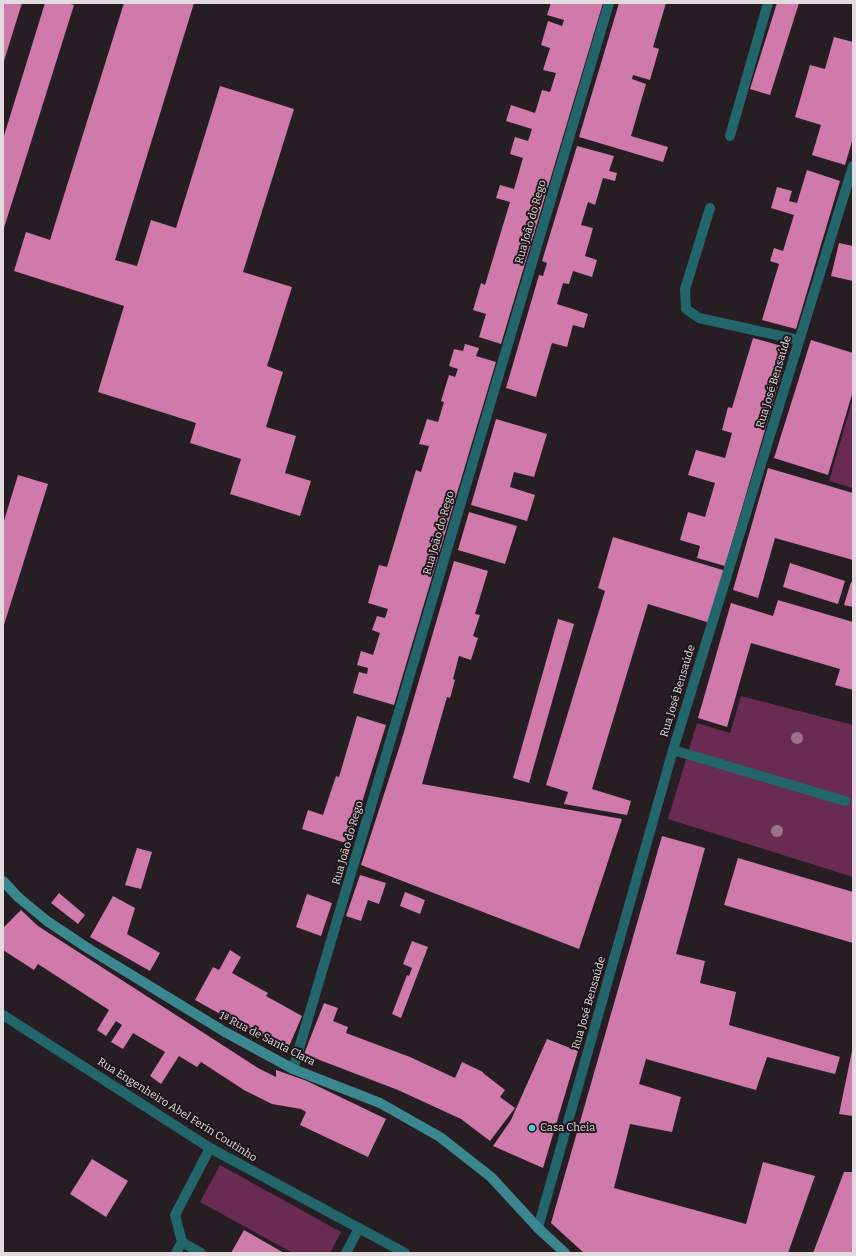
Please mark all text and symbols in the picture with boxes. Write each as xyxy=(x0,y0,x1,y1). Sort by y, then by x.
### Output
street label: Rua João do Rego xyxy=(513,178,549,266)
street label: Rua José Bensaúde xyxy=(754,334,794,430)
street label: Rua João do Rego xyxy=(421,489,457,577)
street label: Rua José Bensaúde xyxy=(658,643,698,739)
street label: Rua João do Rego xyxy=(330,799,366,887)
street label: Rua José Bensaúde xyxy=(569,955,609,1051)
street label: 1ª Rua de Santa Clara xyxy=(217,1009,317,1069)
street label: Rua Engenheiro Abel Ferin Coutinho xyxy=(95,1055,259,1165)
place label: Casa Cheia xyxy=(540,1121,595,1135)
marker: Casa Cheia xyxy=(527,1123,537,1133)

